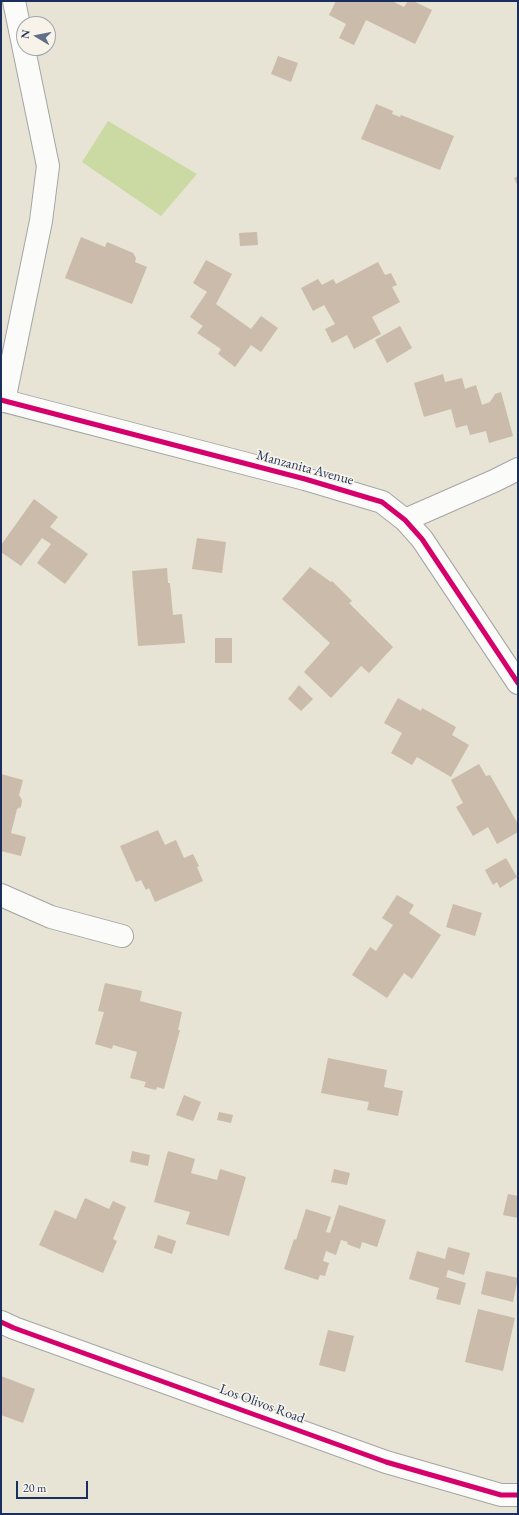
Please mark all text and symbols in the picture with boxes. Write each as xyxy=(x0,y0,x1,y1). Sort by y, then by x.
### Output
north arrow xyxy=(16,16,56,56)
text: N xyxy=(18,28,33,40)
street label: Manzanita Avenue xyxy=(255,447,355,489)
street label: Los Olivos Road xyxy=(217,1381,307,1427)
scale bar xyxy=(18,1473,90,1499)
text: 20 m xyxy=(23,1480,46,1496)

